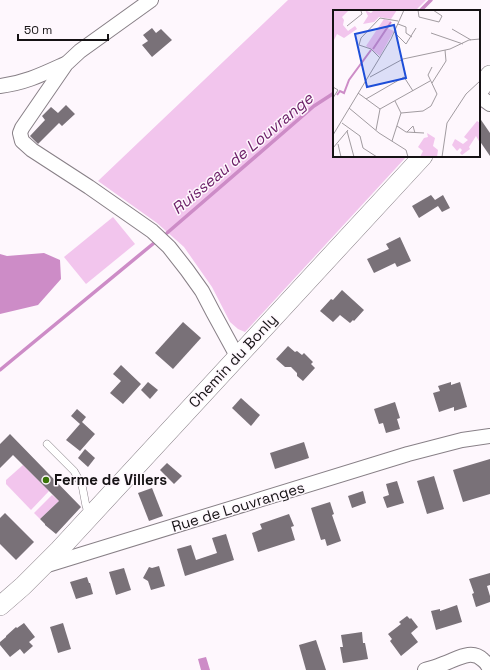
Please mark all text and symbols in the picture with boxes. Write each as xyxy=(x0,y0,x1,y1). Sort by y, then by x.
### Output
inset map xyxy=(333,10,480,157)
scale bar xyxy=(18,16,108,42)
text: 50 m xyxy=(24,22,52,38)
water label: Ruisseau de Louvrange xyxy=(167,88,318,219)
street label: Chemin du Bonly xyxy=(184,310,281,411)
place label: Ferme de Villers xyxy=(54,470,167,489)
marker: Ferme de Villers xyxy=(41,475,51,485)
street label: Rue de Louvranges xyxy=(169,477,307,536)

